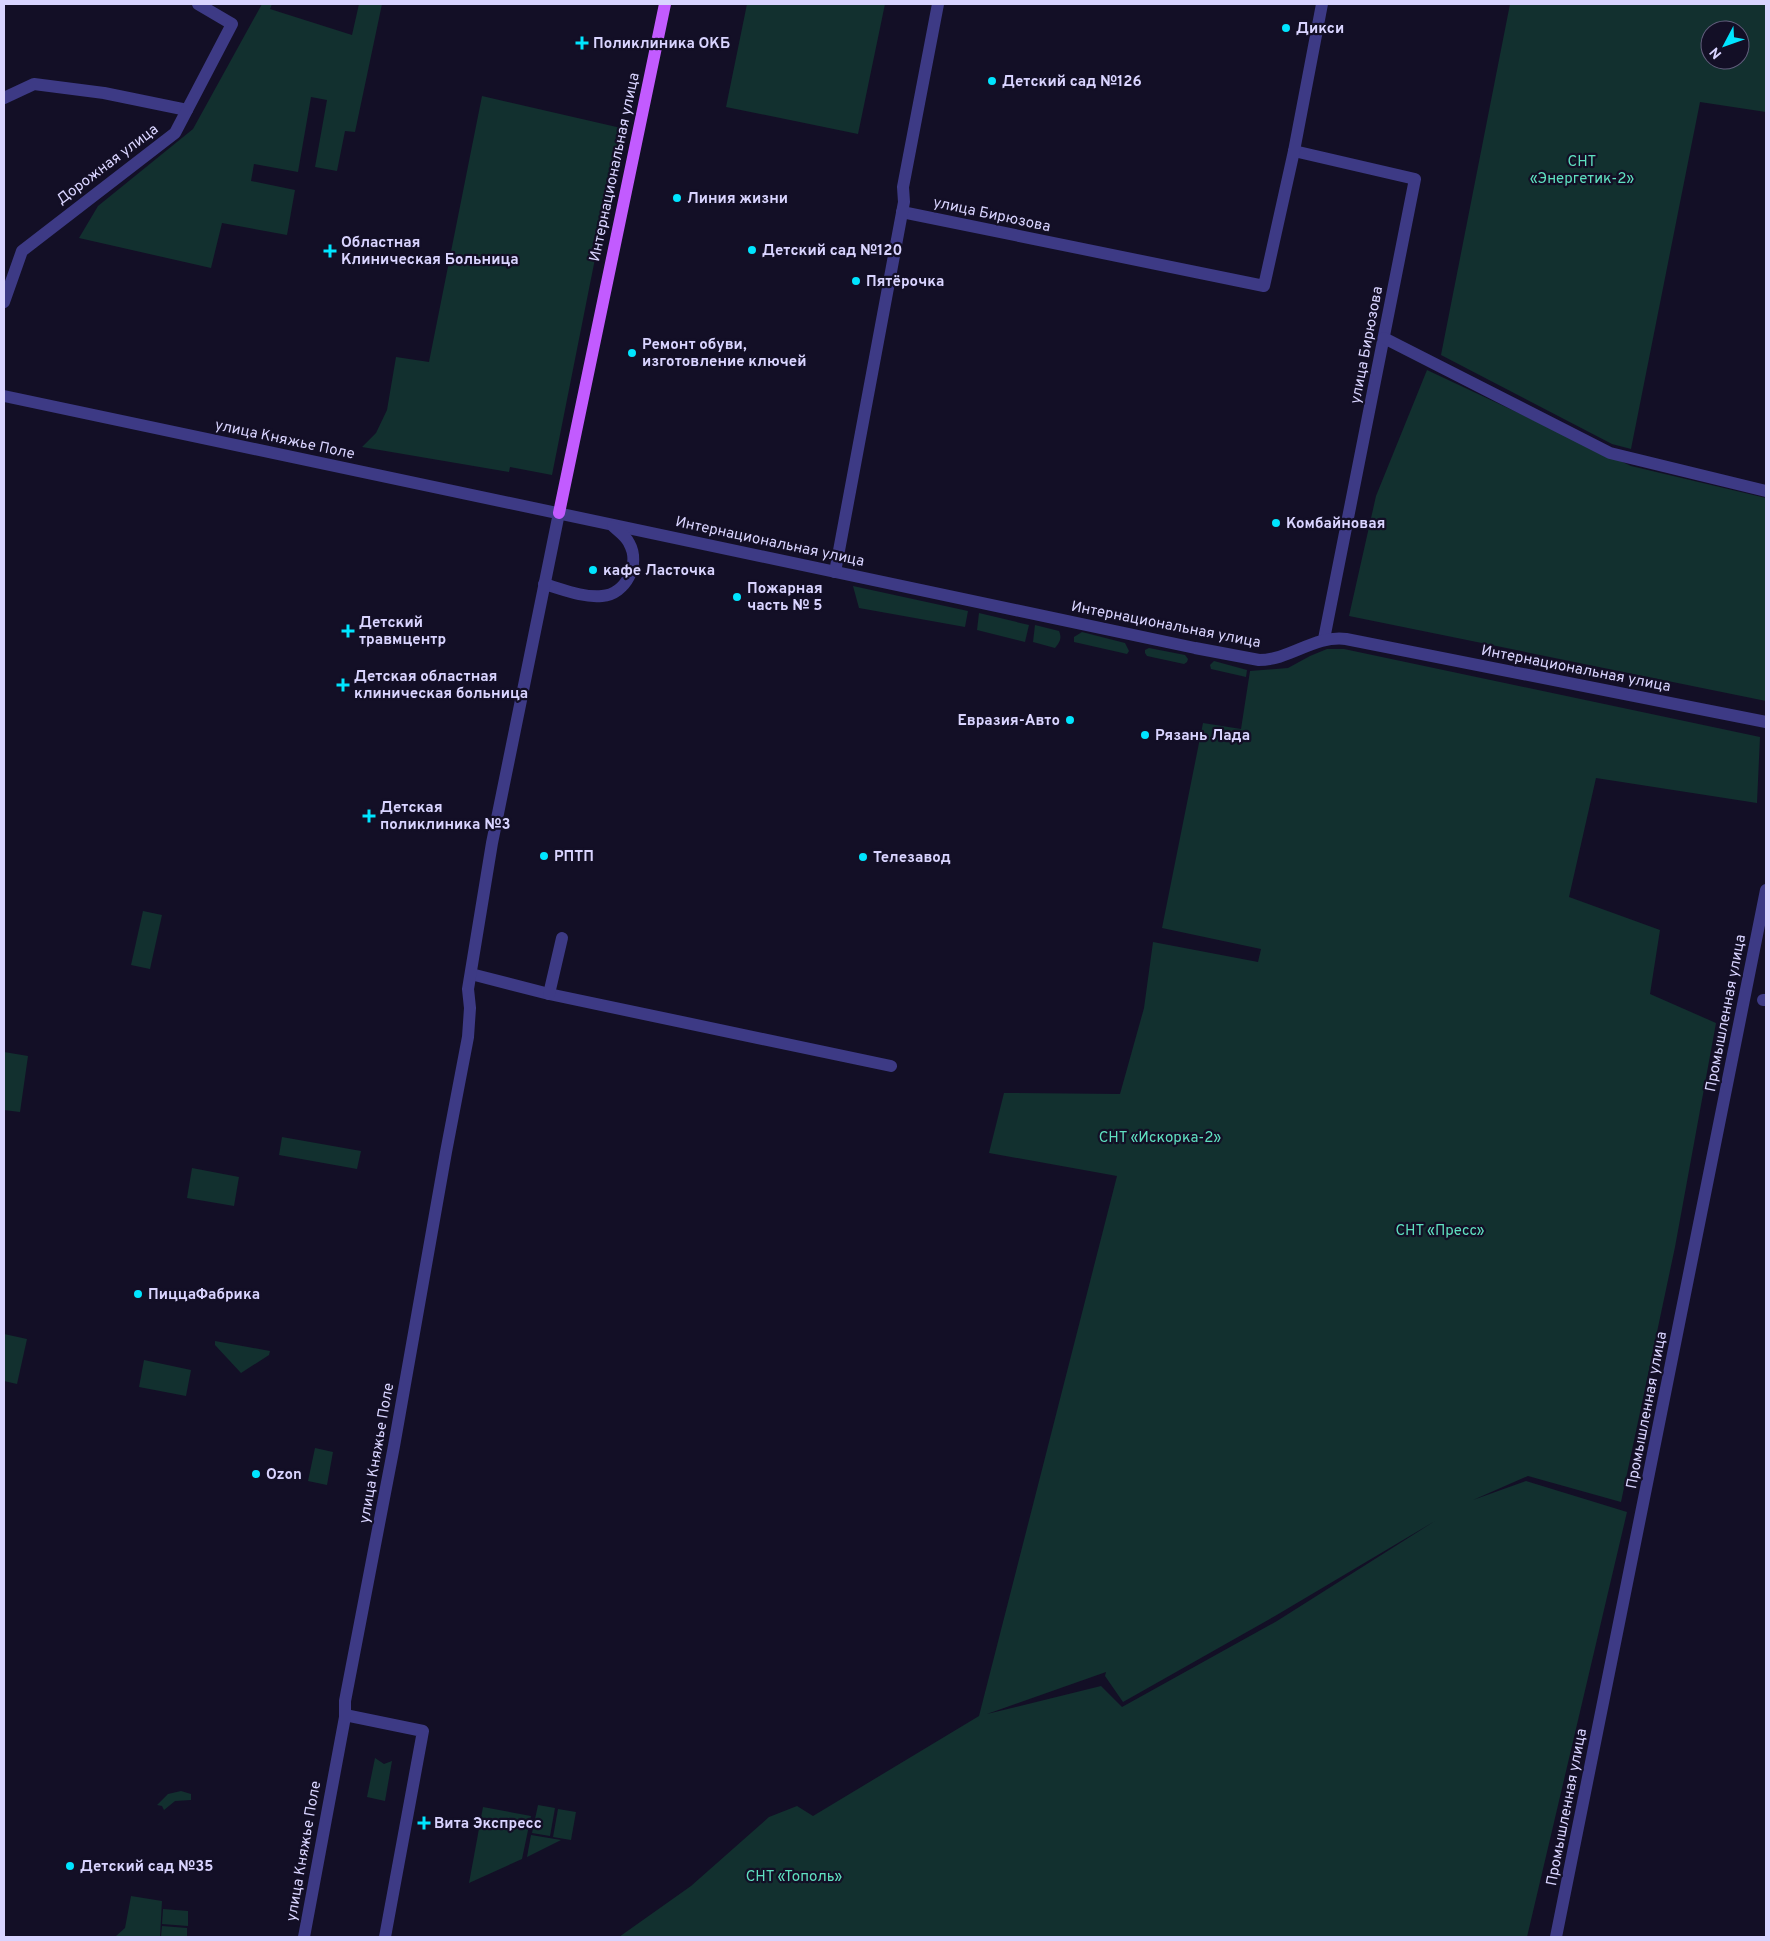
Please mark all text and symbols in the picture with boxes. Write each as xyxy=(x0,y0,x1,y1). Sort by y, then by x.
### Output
place label: Дикси xyxy=(1296,20,1344,39)
north arrow xyxy=(1700,20,1750,70)
marker: Дикси xyxy=(1280,22,1292,34)
place label: Поликлиника ОКБ xyxy=(593,35,730,54)
marker: Поликлиника ОКБ xyxy=(575,36,589,50)
text: N xyxy=(1707,43,1726,62)
street label: Интернациональная улица xyxy=(586,71,645,264)
place label: Детский сад №126 xyxy=(1002,73,1142,92)
marker: Детский сад №126 xyxy=(986,75,998,87)
street label: Дорожная улица xyxy=(53,121,163,210)
park label: СНТ «Энергетик-2» xyxy=(1530,153,1634,189)
place label: Линия жизни xyxy=(687,190,788,209)
marker: Линия жизни xyxy=(671,192,683,204)
street label: улица Бирюзова xyxy=(931,194,1052,237)
place label: Областная Клиническая Больница xyxy=(341,234,519,270)
place label: Детский сад №120 xyxy=(762,242,902,261)
marker: Областная Клиническая Больница xyxy=(323,244,337,258)
marker: Детский сад №120 xyxy=(746,244,758,256)
place label: Пятёрочка xyxy=(866,273,944,292)
marker: Пятёрочка xyxy=(850,275,862,287)
street label: улица Бирюзова xyxy=(1347,285,1388,406)
place label: Ремонт обуви, изготовление ключей xyxy=(642,336,806,372)
marker: Ремонт обуви, изготовление ключей xyxy=(626,347,638,359)
street label: улица Княжье Поле xyxy=(213,416,356,465)
street label: Интернациональная улица xyxy=(673,513,866,572)
place label: Комбайновая xyxy=(1286,515,1385,534)
marker: Комбайновая xyxy=(1270,517,1282,529)
place label: кафе Ласточка xyxy=(603,562,715,581)
marker: кафе Ласточка xyxy=(587,564,599,576)
place label: Пожарная часть № 5 xyxy=(747,580,823,616)
marker: Пожарная часть № 5 xyxy=(731,591,743,603)
street label: Интернациональная улица xyxy=(1069,598,1262,653)
place label: Детский травмцентр xyxy=(359,614,446,650)
marker: Детский травмцентр xyxy=(341,624,355,638)
street label: Интернациональная улица xyxy=(1479,642,1672,697)
place label: Детская областная клиническая больница xyxy=(354,668,528,704)
marker: Детская областная клиническая больница xyxy=(336,678,350,692)
place label: Евразия-Авто xyxy=(958,712,1060,731)
marker: Евразия-Авто xyxy=(1064,714,1076,726)
place label: Рязань Лада xyxy=(1155,727,1250,746)
marker: Рязань Лада xyxy=(1139,729,1151,741)
place label: Детская поликлиника №3 xyxy=(380,799,510,835)
marker: Детская поликлиника №3 xyxy=(362,809,376,823)
place label: РПТП xyxy=(554,848,594,867)
place label: Телезавод xyxy=(873,849,951,868)
marker: РПТП xyxy=(538,850,550,862)
marker: Телезавод xyxy=(857,851,869,863)
street label: Промышленная улица xyxy=(1702,933,1751,1094)
park label: СНТ «Искорка-2» xyxy=(1099,1129,1221,1148)
park label: СНТ «Пресс» xyxy=(1395,1222,1485,1241)
place label: ПиццаФабрика xyxy=(148,1286,260,1305)
marker: ПиццаФабрика xyxy=(132,1288,144,1300)
street label: Промышленная улица xyxy=(1623,1330,1672,1491)
street label: улица Княжье Поле xyxy=(356,1382,399,1525)
place label: Ozon xyxy=(266,1466,302,1485)
marker: Ozon xyxy=(250,1468,262,1480)
street label: Промышленная улица xyxy=(1543,1727,1592,1888)
street label: улица Княжье Поле xyxy=(283,1780,326,1923)
place label: Вита Экспресс xyxy=(434,1815,542,1834)
marker: Вита Экспресс xyxy=(418,1817,430,1829)
place label: Детский сад №35 xyxy=(80,1858,213,1877)
marker: Детский сад №35 xyxy=(64,1860,76,1872)
park label: СНТ «Тополь» xyxy=(746,1868,843,1887)

